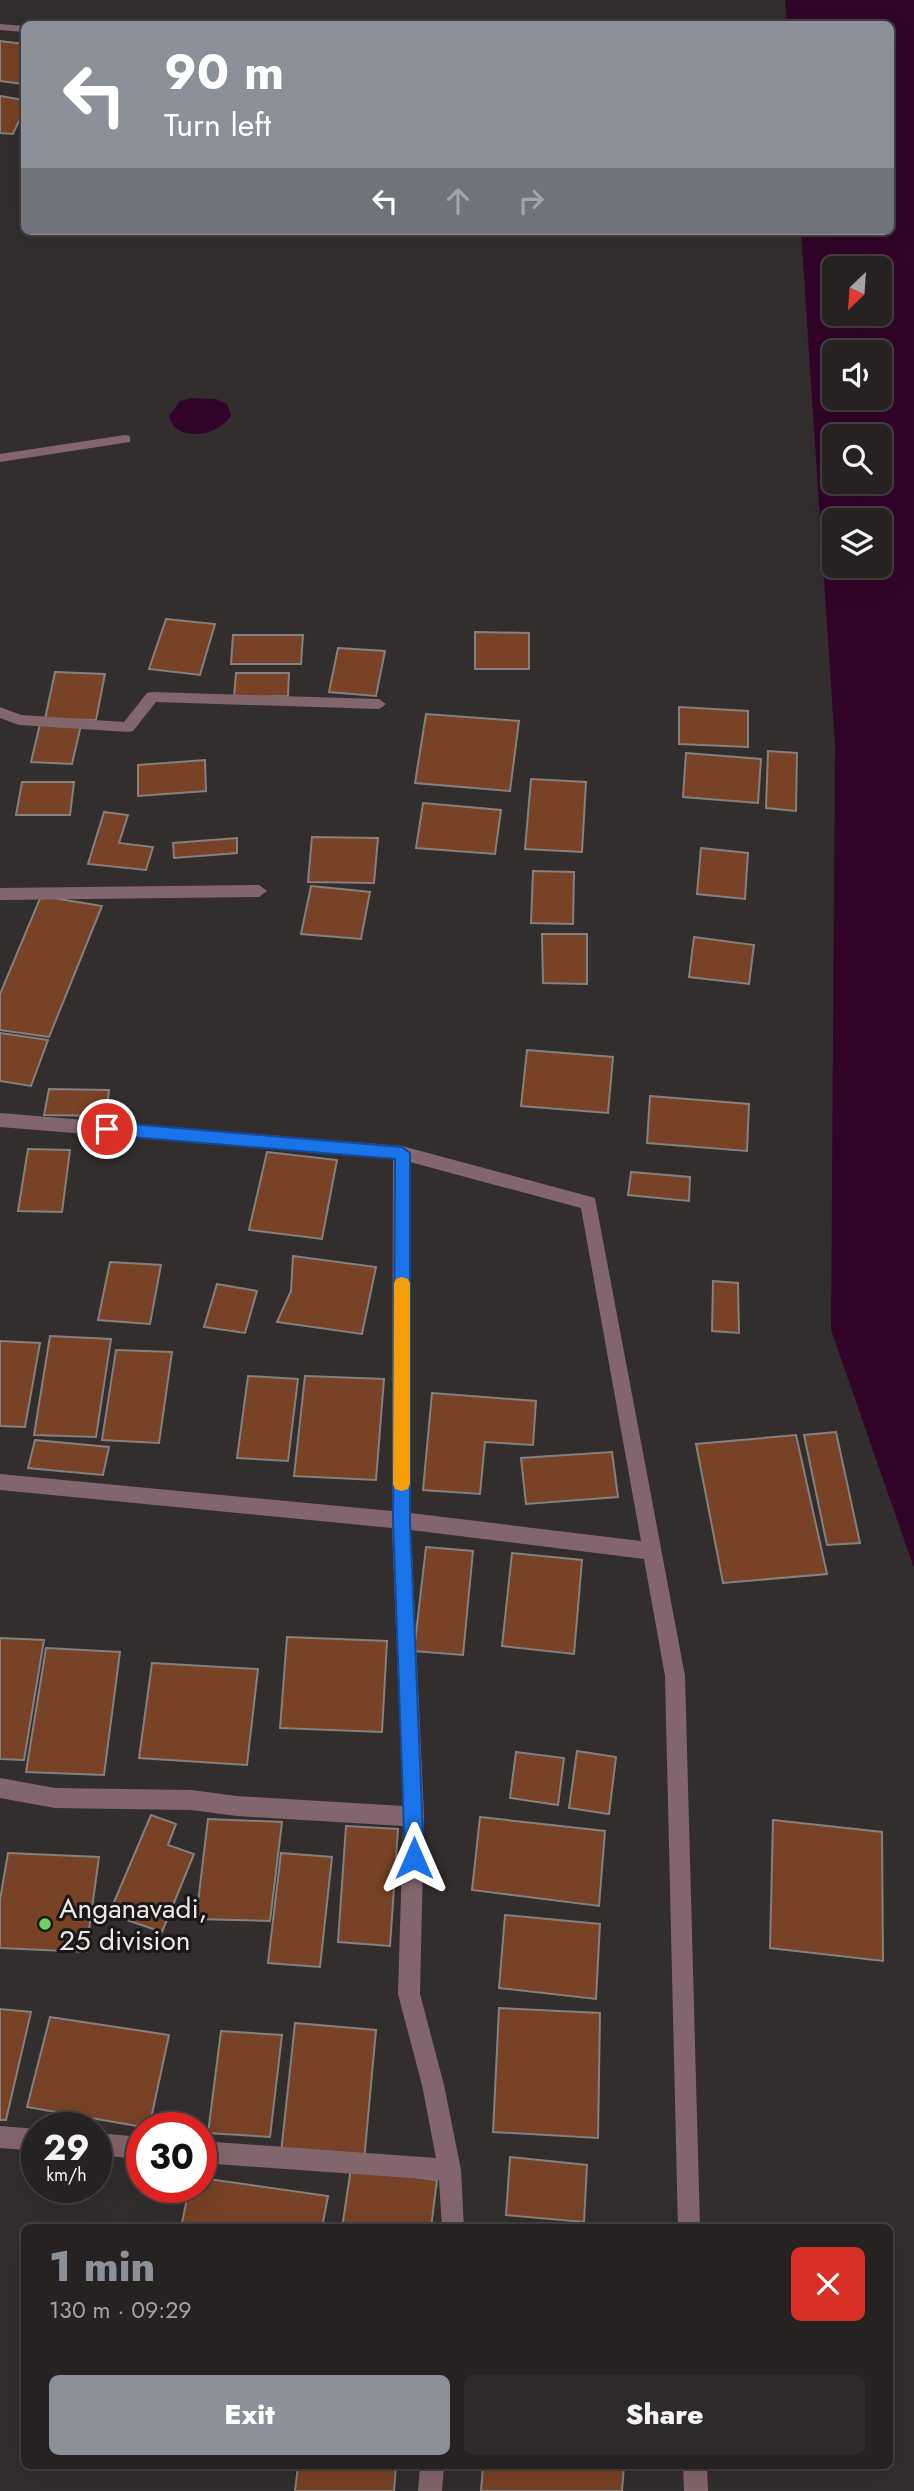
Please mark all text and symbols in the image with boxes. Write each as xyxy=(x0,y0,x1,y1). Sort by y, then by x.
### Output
text: 90 m xyxy=(164,37,284,107)
icon: left xyxy=(49,49,140,140)
text: Turn left xyxy=(164,102,271,148)
icon: left xyxy=(366,182,404,220)
icon: ahead xyxy=(439,182,477,220)
icon: right xyxy=(512,182,550,220)
north arrow xyxy=(822,256,892,326)
map controls xyxy=(822,256,892,578)
button: sound xyxy=(822,340,892,410)
button: search xyxy=(822,424,892,494)
button: layers xyxy=(822,508,892,578)
pin xyxy=(77,1099,137,1159)
icon: arrive xyxy=(88,1110,126,1148)
position arrow xyxy=(377,1821,451,1895)
place label: Anganavadi, 25 division xyxy=(59,1888,207,1961)
marker: Anganavadi, 25 division xyxy=(37,1916,53,1932)
speed limit sign: 30 xyxy=(126,2112,217,2203)
text: 29 xyxy=(43,2123,90,2173)
text: km/h xyxy=(46,2162,87,2188)
text: 1 min xyxy=(49,2236,155,2297)
button: close xyxy=(791,2247,865,2321)
text: 130 m · 09:29 xyxy=(49,2293,192,2327)
button: Exit xyxy=(49,2375,450,2455)
button: Share xyxy=(464,2375,865,2455)

